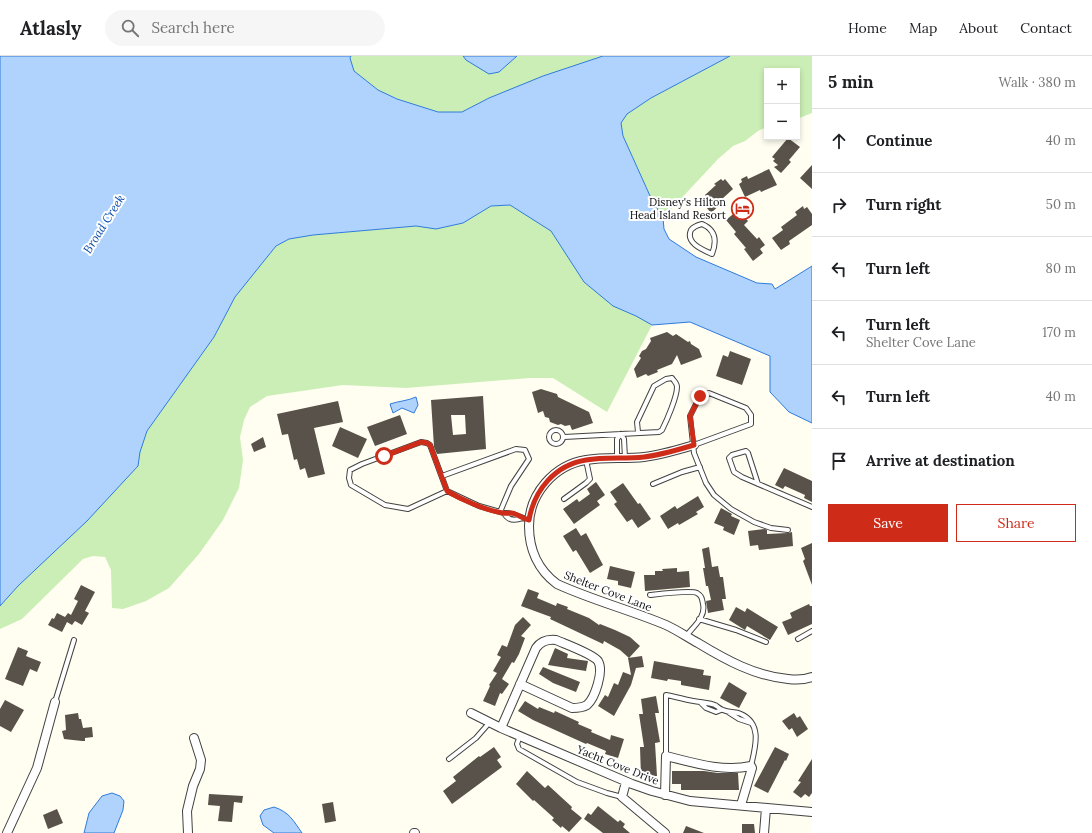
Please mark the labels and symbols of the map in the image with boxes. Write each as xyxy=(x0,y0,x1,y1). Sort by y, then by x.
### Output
water label: Broad Creek xyxy=(80,191,128,256)
place label: Disney's Hilton Head Island Resort xyxy=(630,195,727,222)
hotel icon: Disney's Hilton Head Island Resort xyxy=(729,195,755,221)
route end xyxy=(691,387,709,405)
route start xyxy=(375,447,393,465)
street label: Shelter Cove Lane xyxy=(562,568,654,614)
street label: Yacht Cove Drive xyxy=(574,742,661,788)

